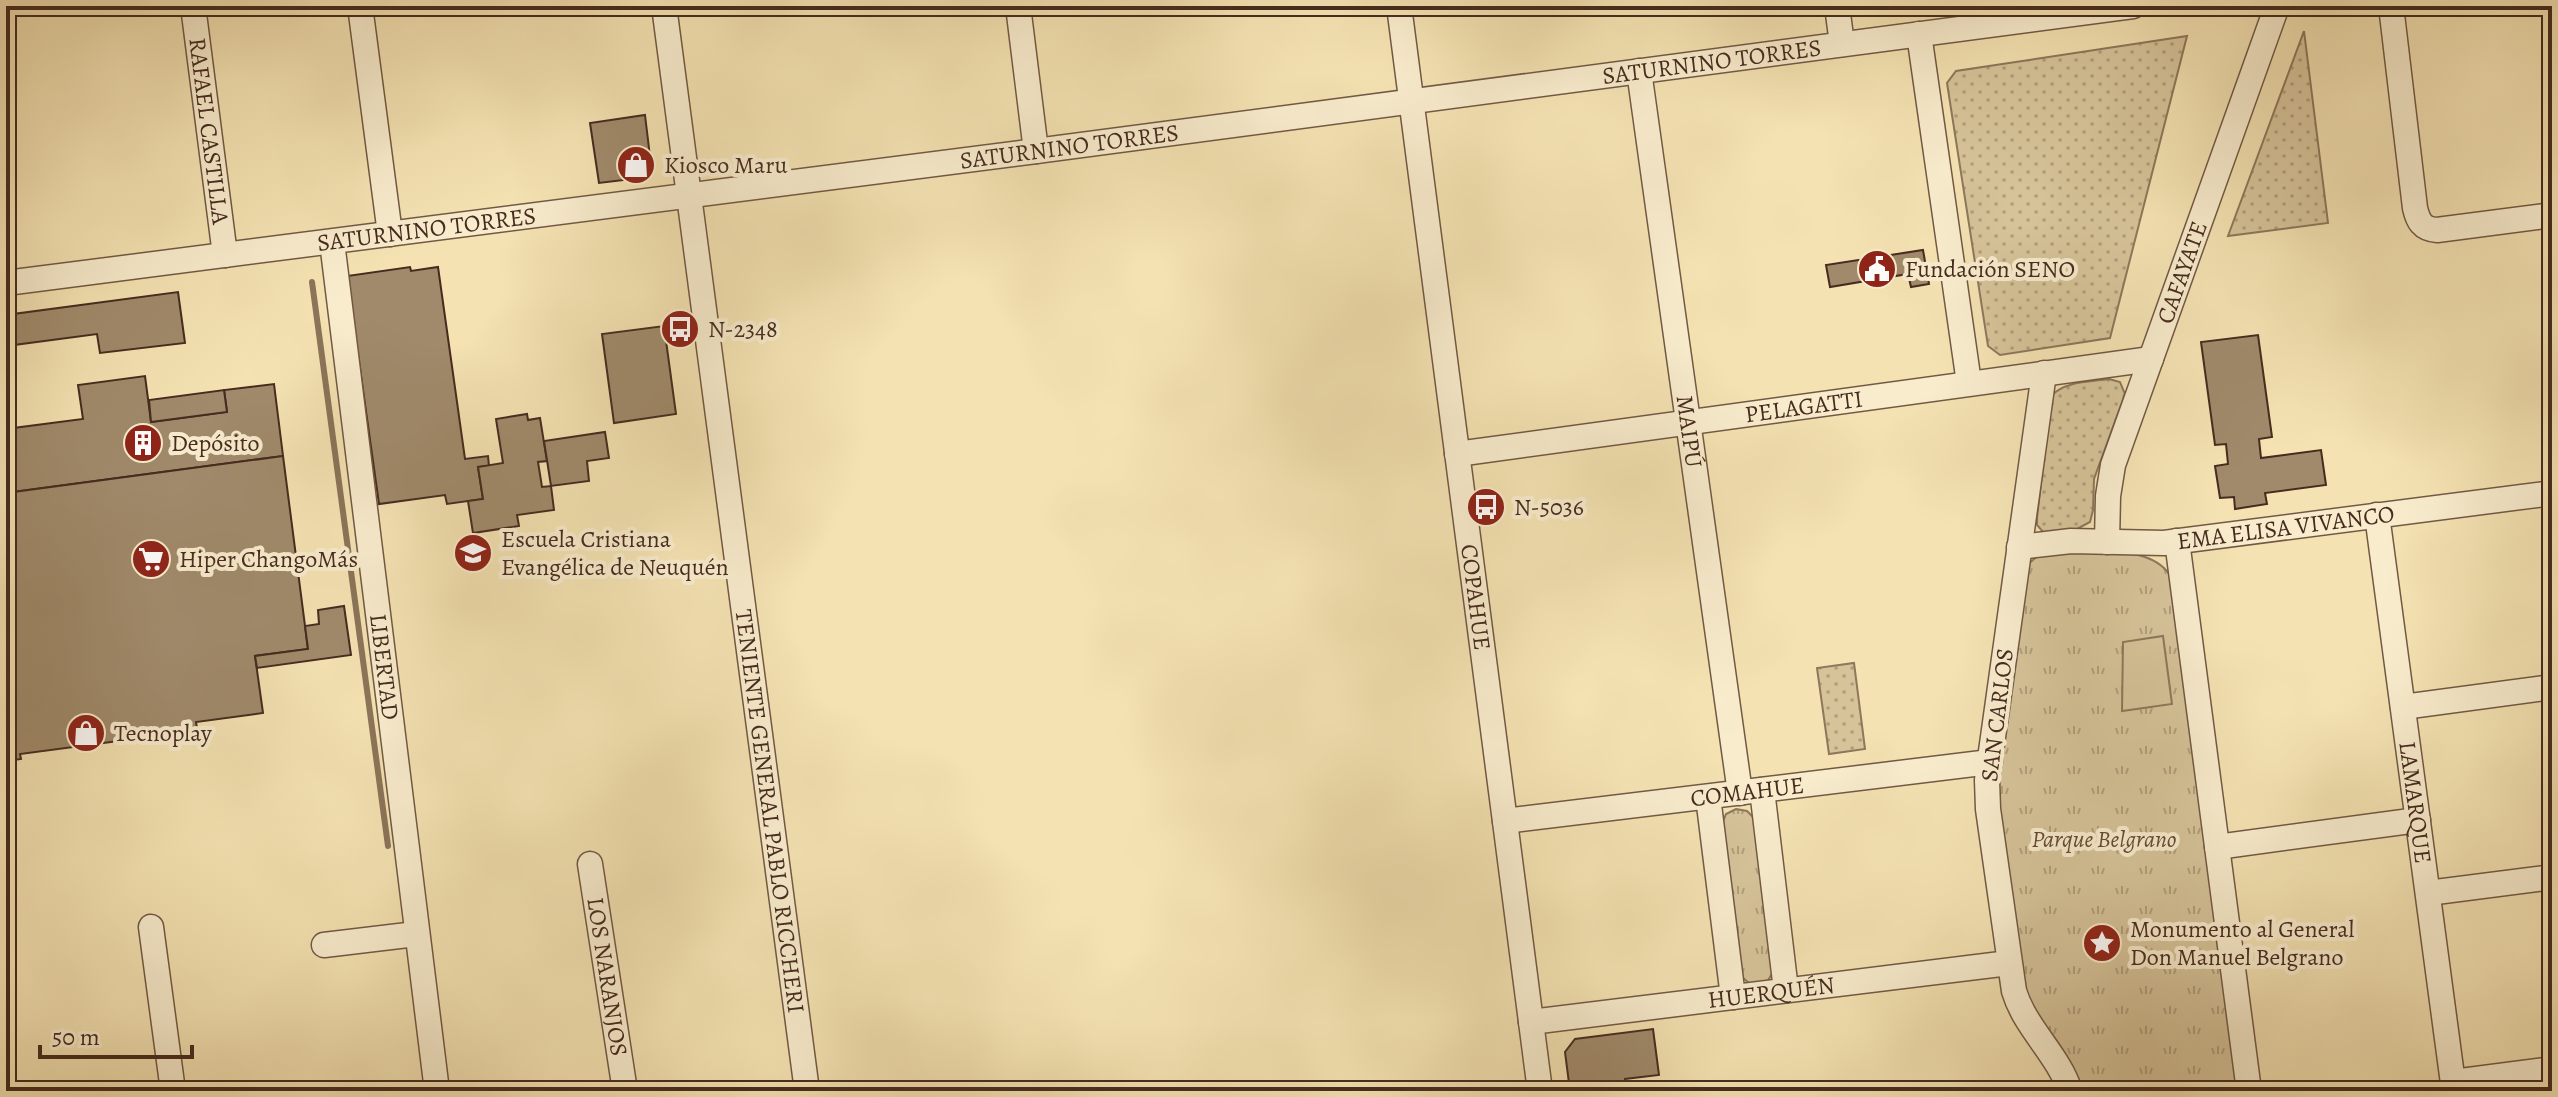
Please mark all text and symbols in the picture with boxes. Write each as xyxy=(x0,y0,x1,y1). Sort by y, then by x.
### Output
street label: SATURNINO TORRES xyxy=(1600,31,1823,92)
street label: RAFAEL CASTILLA xyxy=(181,36,237,227)
street label: SATURNINO TORRES xyxy=(958,116,1181,177)
shop icon: Kiosco Maru xyxy=(615,144,657,186)
place label: Kiosco Maru xyxy=(664,149,787,181)
street label: SATURNINO TORRES xyxy=(315,199,538,259)
street label: CAFAYATE xyxy=(2149,217,2215,328)
public building icon: Fundación SENO xyxy=(1856,248,1898,290)
place label: Fundación SENO xyxy=(1905,253,2075,285)
bus stop icon: N-2348 xyxy=(659,308,701,350)
place label: N-2348 xyxy=(708,313,778,345)
street label: PELAGATTI xyxy=(1743,383,1865,430)
street label: MAIPÚ xyxy=(1669,393,1710,470)
building icon: Depósito xyxy=(122,422,164,464)
place label: Depósito xyxy=(171,427,260,459)
bus stop icon: N-5036 xyxy=(1465,486,1507,528)
place label: N-5036 xyxy=(1514,491,1584,523)
street label: EMA ELISA VIVANCO xyxy=(2175,497,2396,557)
place label: Escuela Cristiana Evangélica de Neuquén xyxy=(501,523,729,583)
school or university icon: Escuela Cristiana Evangélica de Neuquén xyxy=(452,532,494,574)
supermarket icon: Hiper ChangoMás xyxy=(130,538,172,580)
street label: COPAHUE xyxy=(1453,542,1499,652)
place label: Hiper ChangoMás xyxy=(179,543,358,575)
street label: TENIENTE GENERAL PABLO RICCHERI xyxy=(728,607,813,1015)
street label: LIBERTAD xyxy=(362,612,407,722)
street label: SAN CARLOS xyxy=(1973,647,2021,783)
shop icon: Tecnoplay xyxy=(65,712,107,754)
place label: Tecnoplay xyxy=(114,717,212,749)
street label: LAMARQUE xyxy=(2391,739,2439,865)
street label: COMAHUE xyxy=(1689,769,1806,814)
park label: Parque Belgrano xyxy=(2031,823,2177,855)
street label: LOS NARANJOS xyxy=(579,895,635,1058)
place label: Monumento al General Don Manuel Belgrano xyxy=(2130,913,2355,973)
place icon: Monumento al General Don Manuel Belgrano xyxy=(2081,922,2123,964)
street label: HUERQUÉN xyxy=(1706,969,1836,1016)
scale bar xyxy=(40,1009,192,1059)
text: 50 m xyxy=(52,1021,100,1053)

